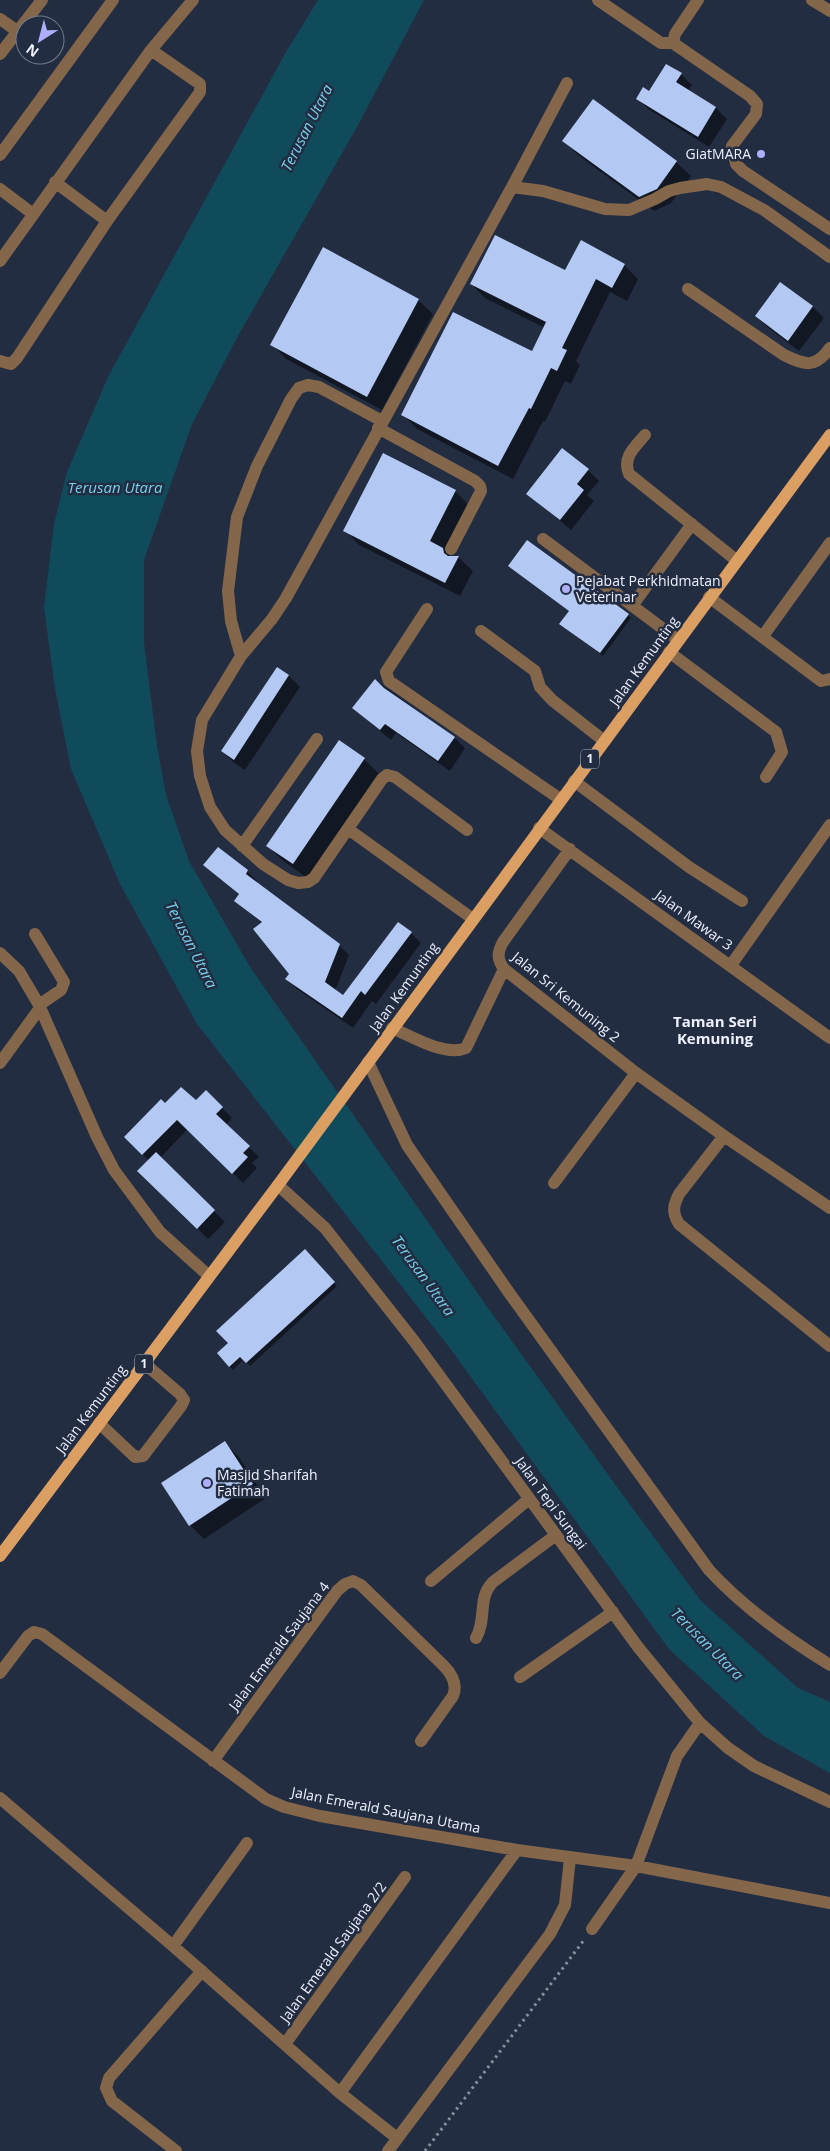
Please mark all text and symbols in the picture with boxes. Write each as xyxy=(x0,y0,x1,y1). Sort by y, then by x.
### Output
north arrow xyxy=(15,15,65,65)
text: N xyxy=(22,40,42,62)
water label: Terusan Utara xyxy=(276,80,337,174)
place label: GiatMARA xyxy=(686,144,751,163)
marker: GiatMARA xyxy=(755,148,767,160)
water label: Terusan Utara xyxy=(67,477,163,497)
place label: Pejabat Perkhidmatan Veterinar xyxy=(576,571,721,606)
marker: Pejabat Perkhidmatan Veterinar xyxy=(560,583,572,595)
street label: Jalan Kemunting xyxy=(603,612,683,711)
road number: 1 xyxy=(581,750,599,769)
street label: Jalan Mawar 3 xyxy=(650,884,737,954)
water label: Terusan Utara xyxy=(161,898,223,992)
street label: Jalan Kemunting xyxy=(363,938,443,1037)
street label: Jalan Sri Kemuning 2 xyxy=(507,946,624,1046)
district label: Taman Seri Kemuning xyxy=(673,1011,757,1048)
water label: Terusan Utara xyxy=(388,1231,460,1320)
road number: 1 xyxy=(135,1355,153,1374)
street label: Jalan Kemunting xyxy=(50,1360,130,1458)
street label: Jalan Tepi Sungai xyxy=(510,1451,591,1553)
place label: Masjid Sharifah Fatimah xyxy=(217,1465,318,1500)
marker: Masjid Sharifah Fatimah xyxy=(201,1477,213,1489)
street label: Jalan Emerald Saujana 4 xyxy=(223,1578,333,1715)
water label: Terusan Utara xyxy=(667,1603,749,1684)
street label: Jalan Emerald Saujana Utama xyxy=(288,1781,482,1837)
street label: Jalan Emerald Saujana 2/2 xyxy=(274,1878,390,2027)

